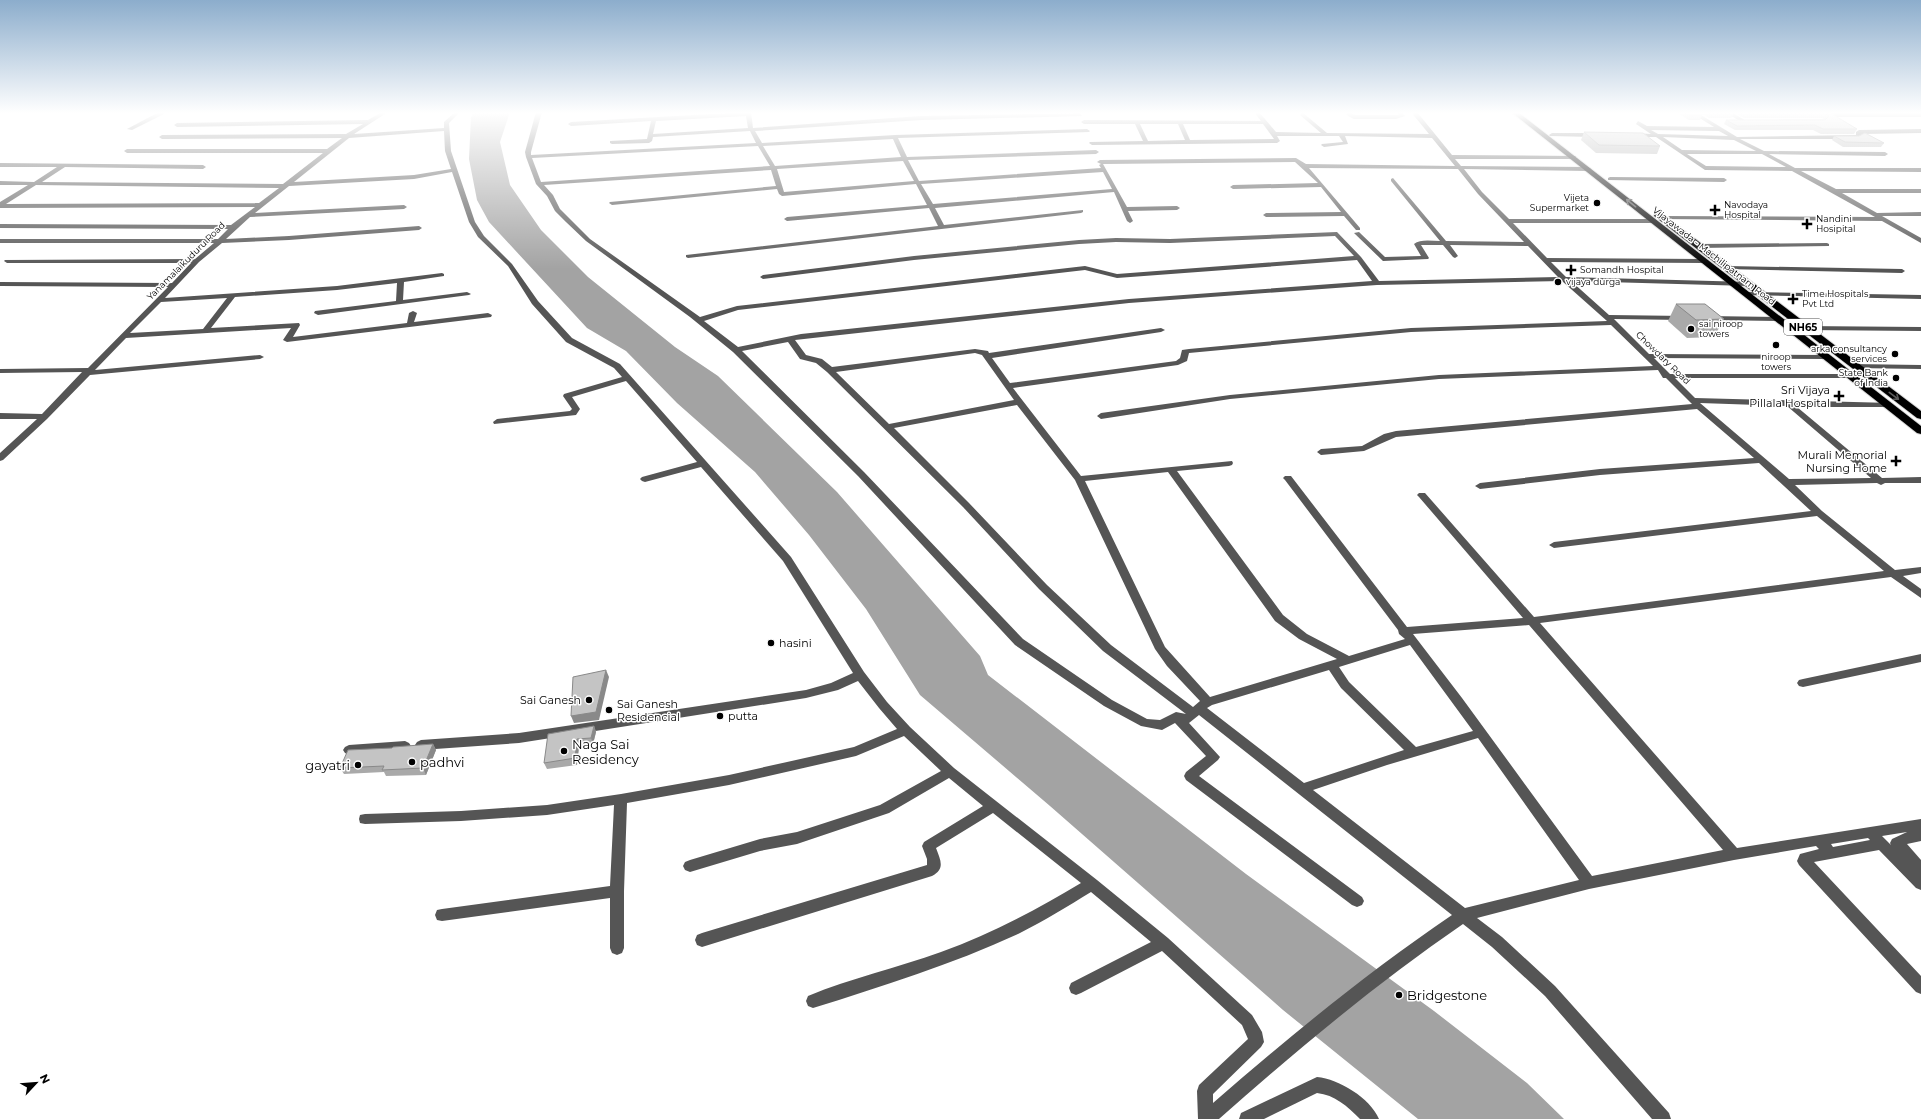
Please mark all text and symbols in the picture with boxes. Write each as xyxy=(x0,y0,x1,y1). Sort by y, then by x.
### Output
place label: Vijeta Supermarket xyxy=(1530,192,1589,213)
marker: Vijeta Supermarket xyxy=(1592,198,1602,208)
one-way arrow xyxy=(1626,199,1637,208)
place label: Navodaya Hospital xyxy=(1724,199,1768,220)
street label: Vijayawada - Machilipatnam Road xyxy=(1651,204,1778,307)
marker: Navodaya Hospital xyxy=(1709,204,1721,216)
place label: Nandini Hosipital xyxy=(1816,213,1855,234)
marker: Nandini Hosipital xyxy=(1801,218,1813,230)
street label: Yanamalaikuduru Road xyxy=(144,219,227,302)
marker: Somandh Hospital xyxy=(1565,264,1577,276)
place label: Somandh Hospital xyxy=(1580,264,1664,275)
place label: vijaya durga xyxy=(1566,276,1620,287)
marker: vijaya durga xyxy=(1553,277,1563,287)
place label: Time Hospitals Pvt Ltd xyxy=(1802,288,1869,309)
marker: Time Hospitals Pvt Ltd xyxy=(1787,293,1799,305)
place label: sai niroop towers xyxy=(1699,318,1743,339)
road number: NH65 xyxy=(1784,319,1822,335)
marker: sai niroop towers xyxy=(1686,324,1696,334)
street label: Chowdary Road xyxy=(1634,329,1693,386)
marker: niroop towers xyxy=(1771,340,1781,350)
place label: arka consultancy services xyxy=(1811,343,1888,364)
marker: arka consultancy services xyxy=(1890,349,1900,359)
place label: niroop towers xyxy=(1761,351,1792,372)
place label: State Bank of India xyxy=(1839,367,1889,388)
marker: State Bank of India xyxy=(1891,373,1901,383)
place label: Sri Vijaya Pillala Hospital xyxy=(1749,383,1830,410)
marker: Sri Vijaya Pillala Hospital xyxy=(1833,390,1845,402)
one-way arrow xyxy=(1889,392,1900,400)
place label: Murali Memorial Nursing Home xyxy=(1797,448,1887,475)
marker: Murali Memorial Nursing Home xyxy=(1890,455,1902,467)
place label: hasini xyxy=(779,636,812,650)
marker: hasini xyxy=(766,638,776,648)
place label: Sai Ganesh xyxy=(520,693,581,707)
marker: Sai Ganesh xyxy=(584,695,594,705)
place label: Sai Ganesh Residencial xyxy=(617,697,680,724)
marker: Sai Ganesh Residencial xyxy=(604,705,614,715)
place label: putta xyxy=(728,709,758,723)
marker: putta xyxy=(715,711,725,721)
place label: Naga Sai Residency xyxy=(572,736,640,767)
marker: Naga Sai Residency xyxy=(559,746,569,756)
place label: padhvi xyxy=(420,754,464,770)
place label: gayatri xyxy=(305,757,350,773)
marker: padhvi xyxy=(407,757,417,767)
marker: gayatri xyxy=(353,760,363,770)
place label: Bridgestone xyxy=(1407,987,1487,1003)
marker: Bridgestone xyxy=(1394,990,1404,1000)
north arrow xyxy=(16,1063,56,1103)
text: N xyxy=(37,1072,53,1086)

